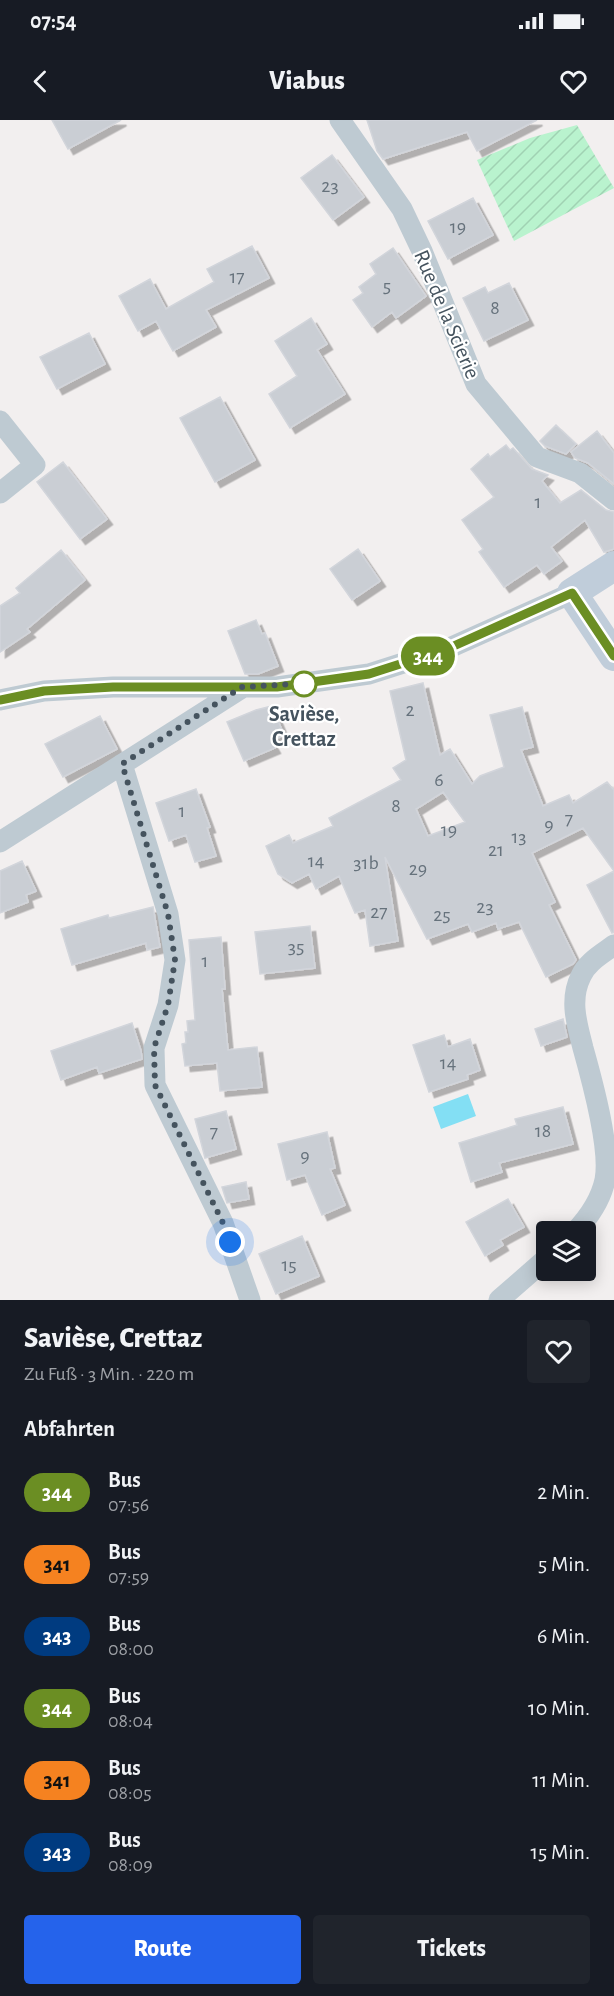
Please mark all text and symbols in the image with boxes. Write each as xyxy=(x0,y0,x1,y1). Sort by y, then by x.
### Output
text: 07:54 xyxy=(30,10,77,32)
icon: back xyxy=(24,65,57,98)
icon: heart xyxy=(557,65,590,98)
text: Viabus xyxy=(269,67,345,94)
house number: 23 xyxy=(321,176,339,196)
house number: 19 xyxy=(450,217,466,237)
street label: Rue de la Scierie xyxy=(410,247,484,382)
house number: 17 xyxy=(229,267,245,287)
house number: 5 xyxy=(383,276,391,296)
house number: 8 xyxy=(490,298,500,318)
house number: 1 xyxy=(535,492,541,512)
line badge: 344 xyxy=(394,636,462,676)
text: 344 xyxy=(413,646,443,667)
marker: Savièse, Crettaz xyxy=(291,671,317,697)
house number: 2 xyxy=(405,700,415,720)
place label: Savièse, Crettaz xyxy=(269,703,339,750)
house number: 6 xyxy=(434,770,444,790)
house number: 8 xyxy=(391,796,401,816)
house number: 1 xyxy=(179,801,185,821)
house number: 7 xyxy=(565,809,573,829)
house number: 9 xyxy=(544,815,554,835)
house number: 19 xyxy=(441,820,457,840)
house number: 13 xyxy=(511,827,527,847)
house number: 21 xyxy=(488,840,504,860)
house number: 14 xyxy=(308,851,324,871)
house number: 31b xyxy=(353,853,379,873)
house number: 29 xyxy=(409,859,427,879)
house number: 23 xyxy=(476,897,494,917)
house number: 27 xyxy=(370,902,388,922)
house number: 25 xyxy=(433,905,451,925)
house number: 35 xyxy=(288,937,304,957)
house number: 1 xyxy=(202,951,208,971)
house number: 14 xyxy=(440,1053,456,1073)
house number: 18 xyxy=(535,1121,551,1141)
house number: 7 xyxy=(210,1122,218,1142)
house number: 9 xyxy=(300,1146,310,1166)
map controls xyxy=(536,1221,596,1281)
button: layers xyxy=(536,1221,596,1281)
your location xyxy=(215,1227,245,1257)
house number: 15 xyxy=(281,1255,297,1275)
button: heart xyxy=(527,1320,590,1383)
text: Savièse, Crettaz xyxy=(24,1325,202,1353)
text: Zu Fuß · 3 Min. · 220 m xyxy=(24,1364,194,1384)
text: Abfahrten xyxy=(24,1418,115,1440)
text: Bus xyxy=(108,1469,141,1491)
text: 2 Min. xyxy=(537,1481,590,1503)
text: 344 xyxy=(42,1482,72,1503)
text: 07:56 xyxy=(108,1495,149,1515)
text: Bus xyxy=(108,1541,141,1563)
text: 5 Min. xyxy=(538,1553,590,1575)
text: 341 xyxy=(43,1554,71,1575)
text: 07:59 xyxy=(108,1567,149,1587)
text: Bus xyxy=(108,1613,141,1635)
text: 6 Min. xyxy=(537,1625,590,1647)
text: 343 xyxy=(43,1626,71,1647)
text: 08:00 xyxy=(108,1639,154,1659)
text: Bus xyxy=(108,1685,141,1707)
text: 10 Min. xyxy=(528,1697,590,1719)
text: 344 xyxy=(42,1698,72,1719)
text: 08:04 xyxy=(108,1711,153,1731)
text: Bus xyxy=(108,1757,141,1779)
text: 11 Min. xyxy=(532,1769,590,1791)
text: 341 xyxy=(43,1770,71,1791)
text: 08:05 xyxy=(108,1783,152,1803)
text: Bus xyxy=(108,1829,141,1851)
text: 15 Min. xyxy=(531,1841,590,1863)
text: 343 xyxy=(43,1842,71,1863)
text: 08:09 xyxy=(108,1855,153,1875)
button: Route xyxy=(24,1915,301,1984)
button: Tickets xyxy=(313,1915,590,1984)

